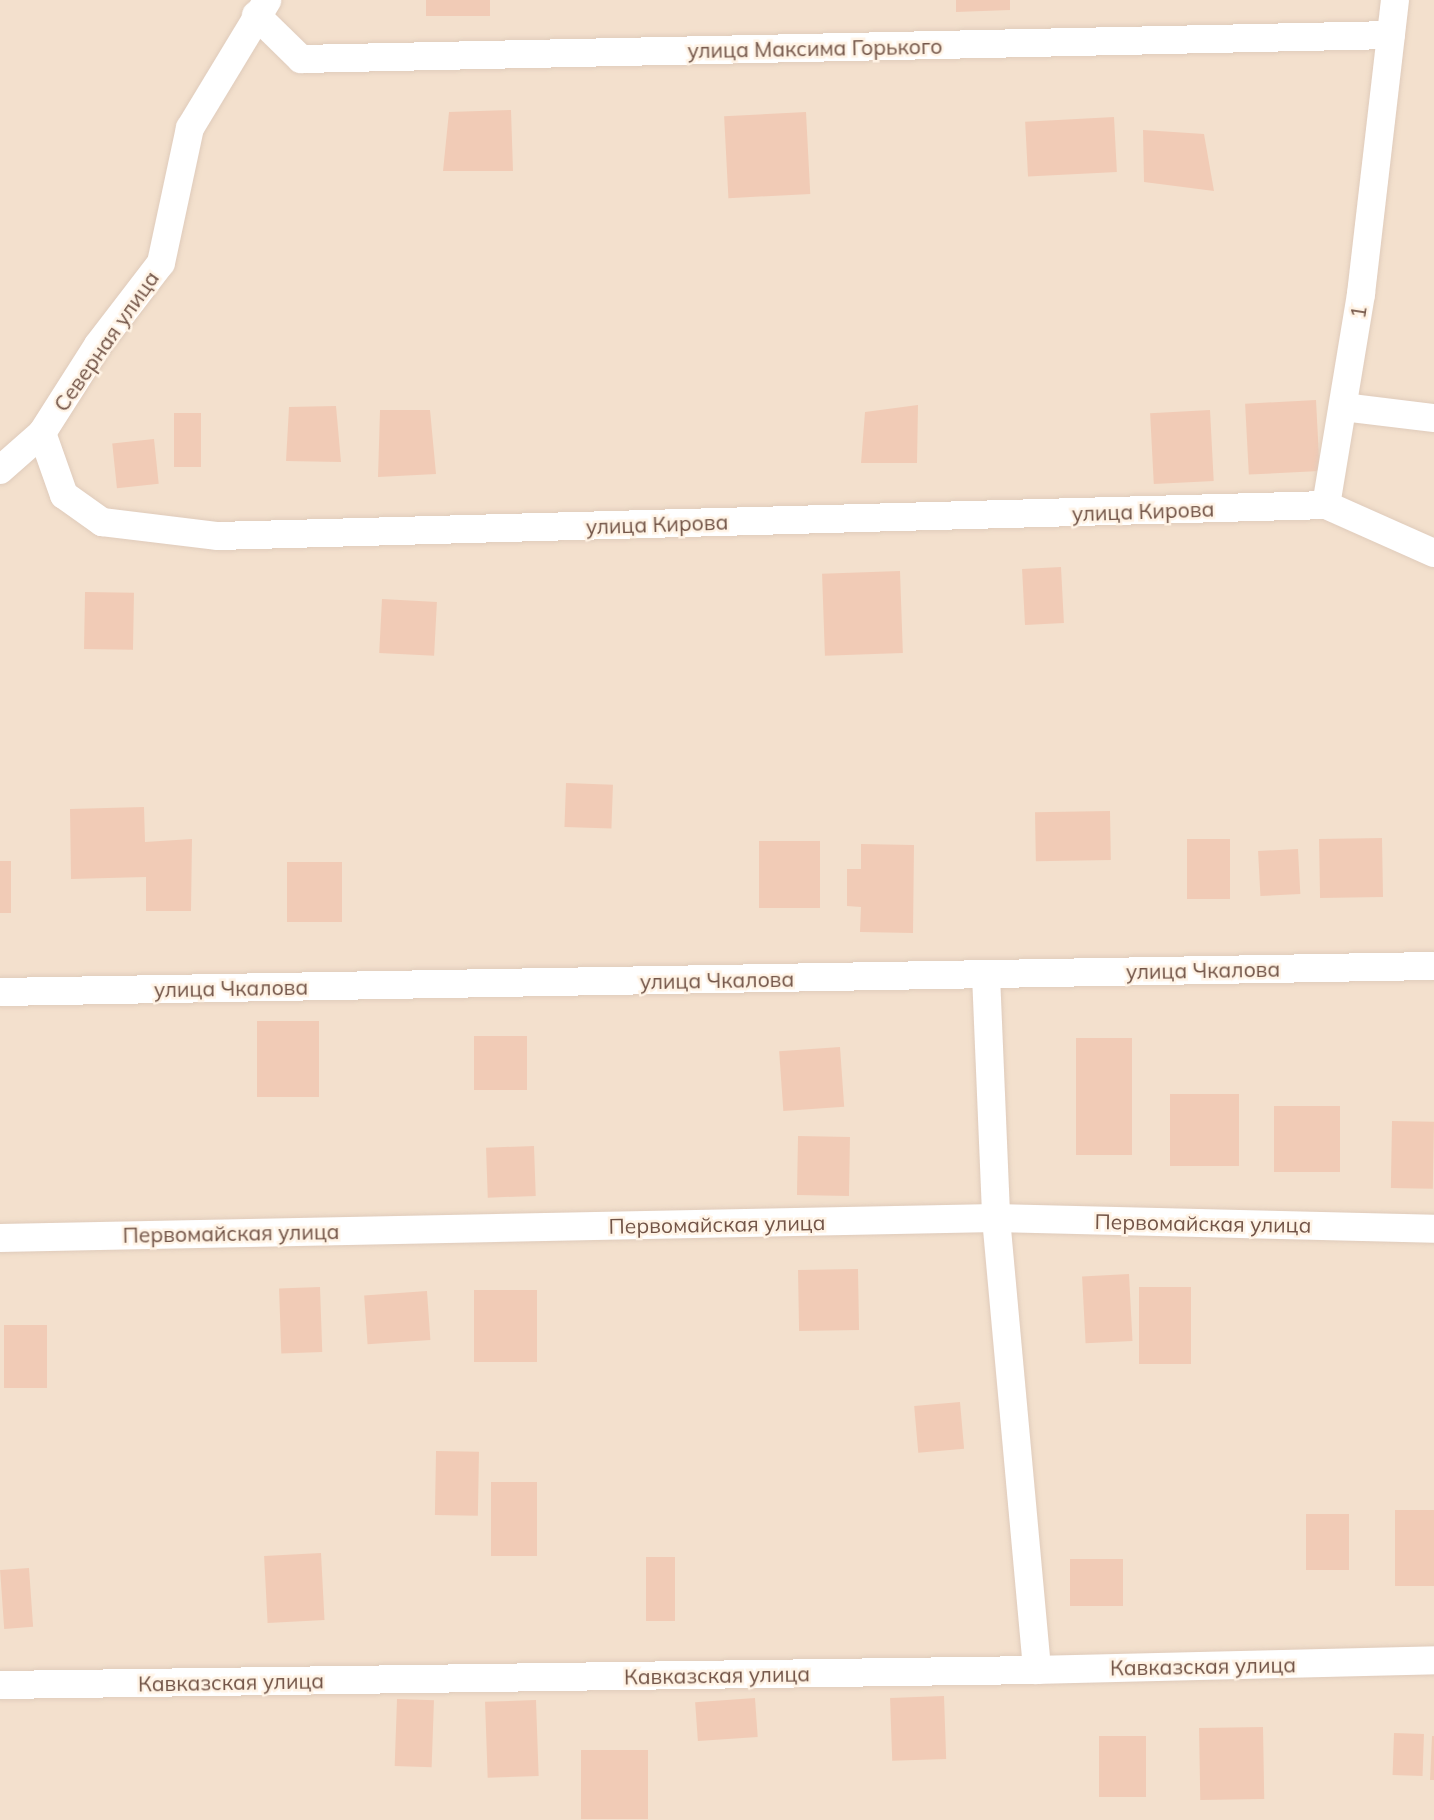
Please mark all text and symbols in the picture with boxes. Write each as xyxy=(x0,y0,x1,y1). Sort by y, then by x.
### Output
street label: улица Максима Горького xyxy=(687,33,943,63)
street label: Северная улица xyxy=(48,266,164,416)
street label: 1 xyxy=(1345,304,1371,320)
street label: улица Кирова xyxy=(1071,496,1215,526)
street label: улица Кирова xyxy=(585,509,729,539)
street label: улица Чкалова xyxy=(1126,956,1280,984)
street label: улица Чкалова xyxy=(640,966,794,994)
street label: улица Чкалова xyxy=(154,974,308,1002)
street label: Первомайская улица xyxy=(1094,1209,1312,1237)
street label: Первомайская улица xyxy=(608,1210,826,1238)
street label: Первомайская улица xyxy=(122,1219,340,1247)
street label: Кавказская улица xyxy=(1110,1652,1296,1680)
street label: Кавказская улица xyxy=(624,1661,810,1689)
street label: Кавказская улица xyxy=(138,1668,324,1696)

